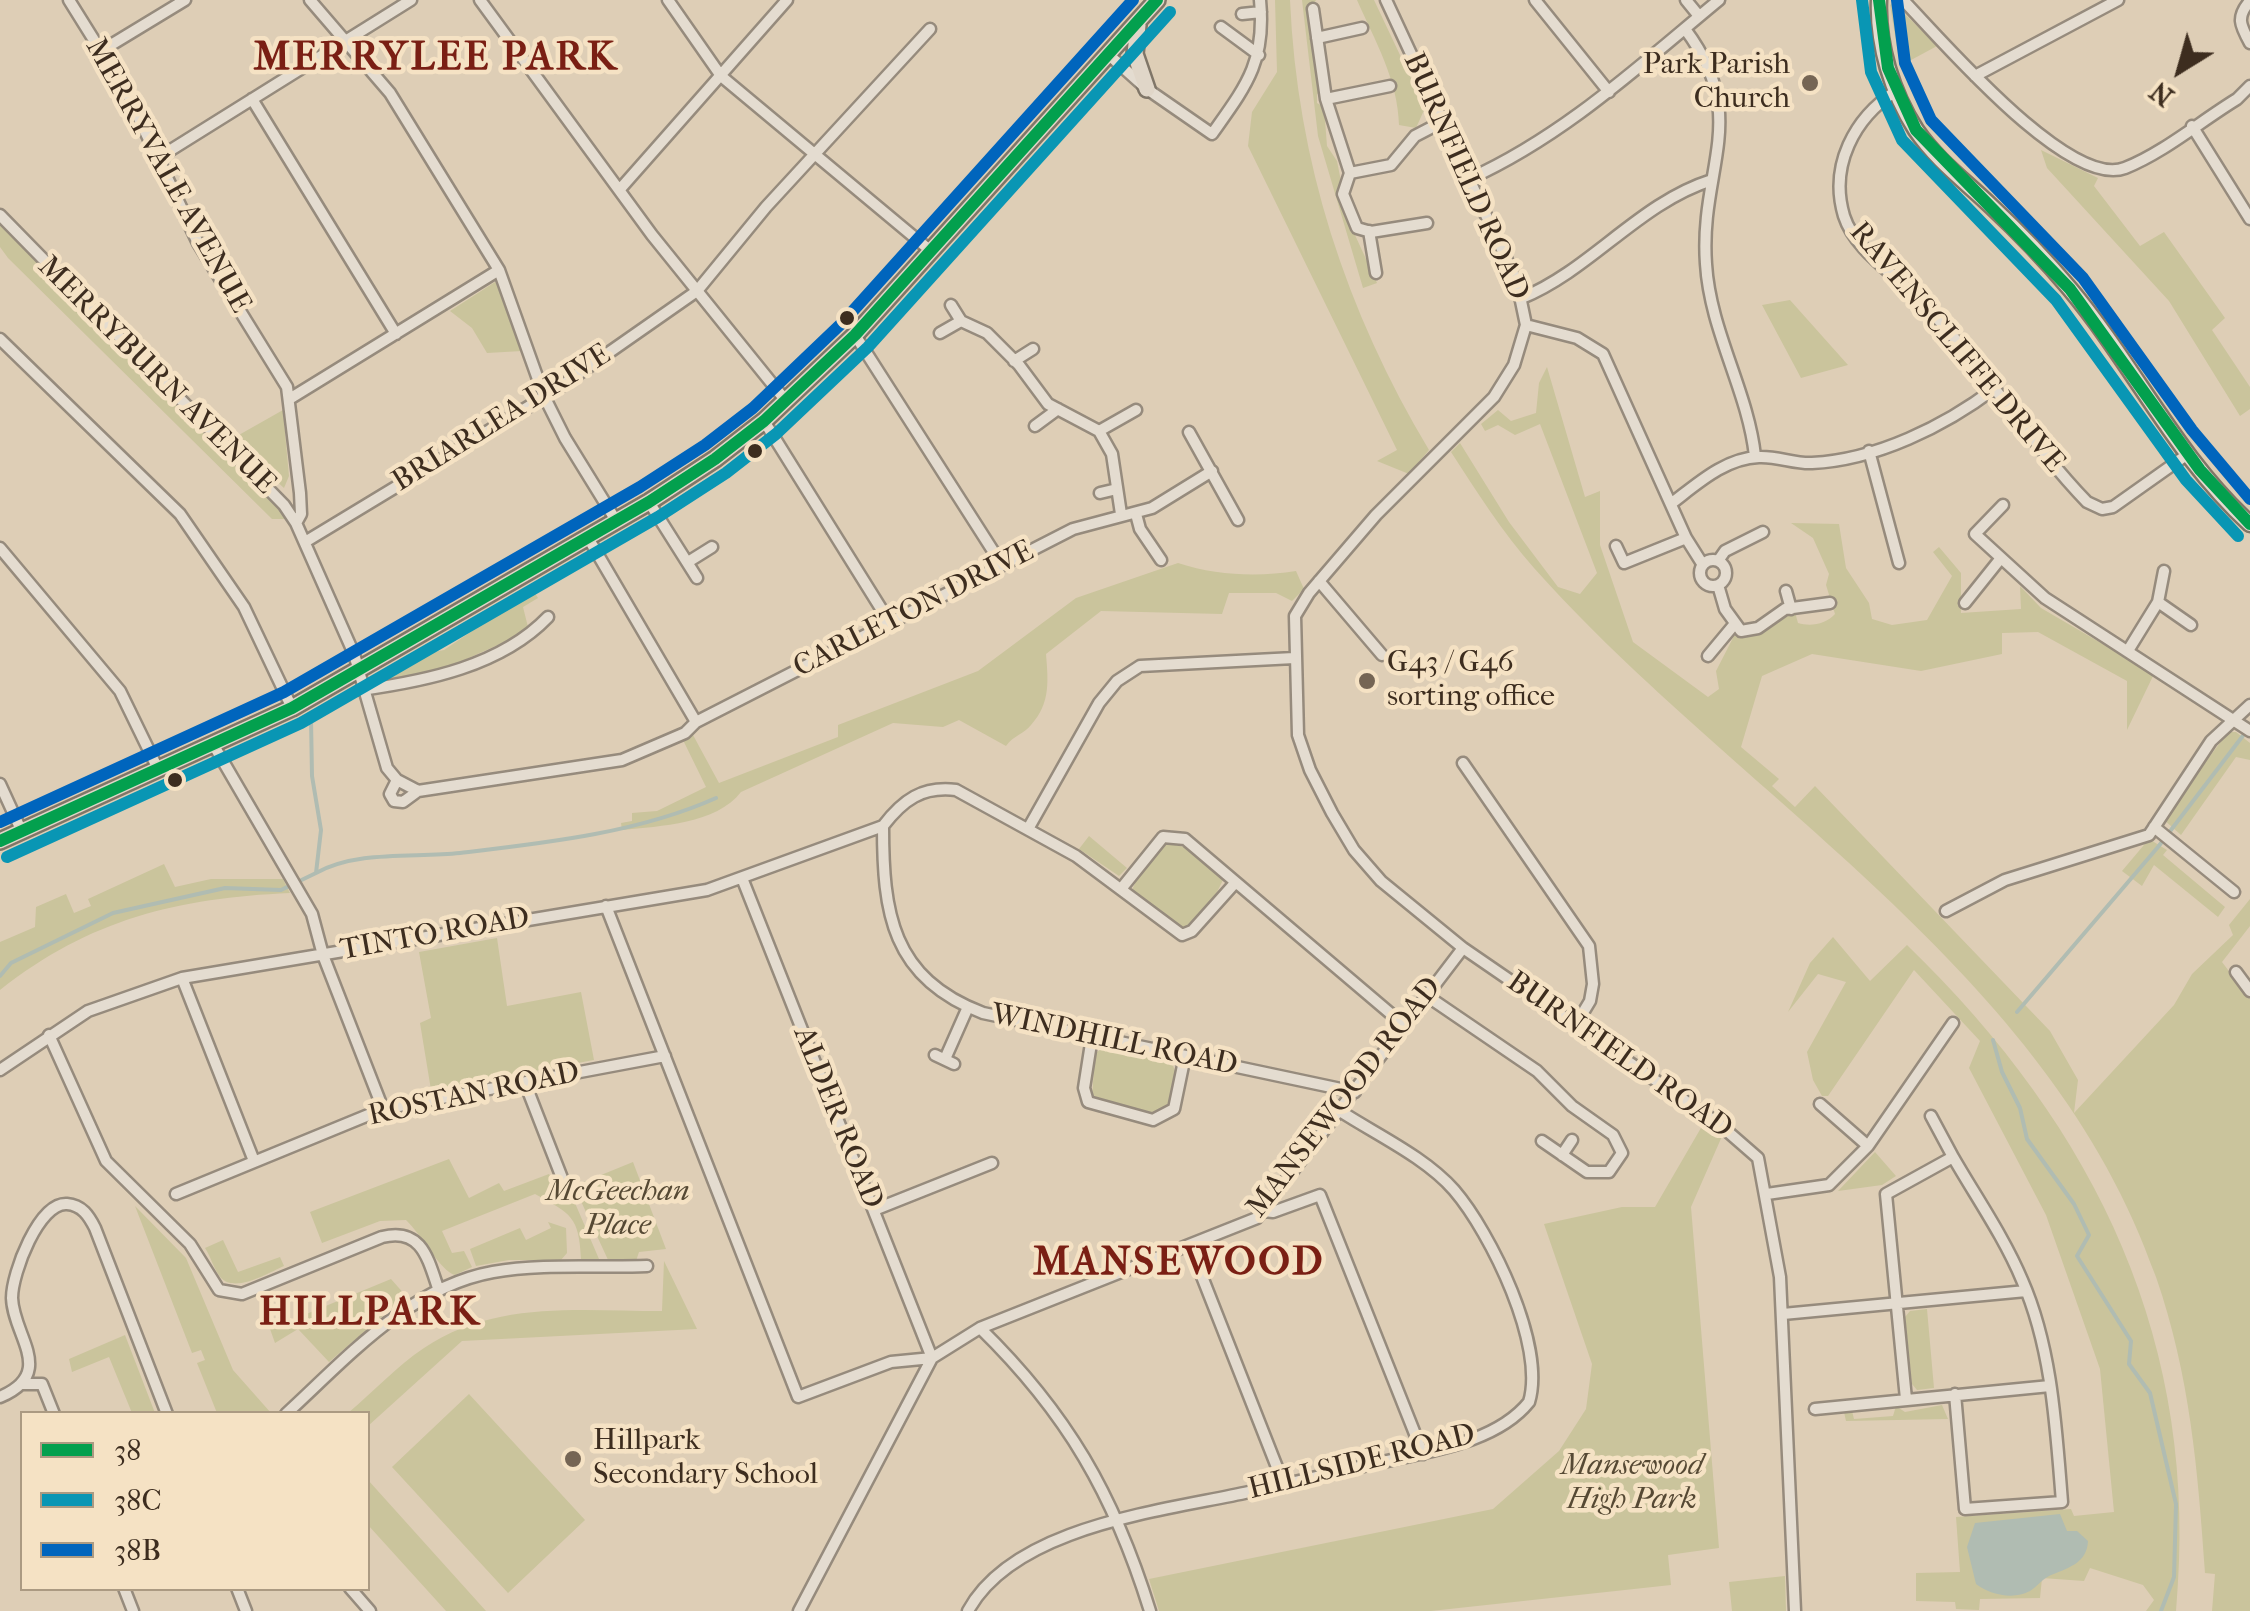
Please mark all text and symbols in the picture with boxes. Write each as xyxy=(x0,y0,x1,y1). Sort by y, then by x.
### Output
north arrow xyxy=(2130,20,2230,120)
street label: MERRYVALE AVENUE xyxy=(76,32,258,320)
district label: MERRYLEE PARK xyxy=(253,35,619,83)
street label: BURNFIELD ROAD xyxy=(1394,48,1536,306)
place label: Park Parish Church xyxy=(1643,48,1790,118)
marker: Park Parish Church xyxy=(1799,72,1821,94)
text: N xyxy=(2143,75,2180,114)
street label: RAVENSCLIFFE DRIVE xyxy=(1841,215,2071,481)
street label: MERRYBURN AVENUE xyxy=(30,250,282,502)
unlabelled marker xyxy=(837,308,857,328)
street label: BRIARLEA DRIVE xyxy=(386,337,618,501)
unlabelled marker xyxy=(745,441,765,461)
street label: CARLETON DRIVE xyxy=(788,534,1040,686)
place label: G43 / G46 sorting office xyxy=(1387,646,1555,716)
marker: G43 / G46 sorting office xyxy=(1356,670,1378,692)
unlabelled marker xyxy=(165,770,185,790)
street label: TINTO ROAD xyxy=(338,901,532,969)
street label: BURNFIELD ROAD xyxy=(1499,965,1739,1147)
street label: MANSEWOOD ROAD xyxy=(1240,971,1450,1225)
street label: WINDHILL ROAD xyxy=(988,997,1240,1085)
street label: ALDER ROAD xyxy=(784,1022,890,1214)
street label: ROSTAN ROAD xyxy=(365,1055,583,1135)
park label: McGeechan Place xyxy=(546,1175,690,1246)
district label: MANSEWOOD xyxy=(1033,1240,1325,1288)
district label: HILLPARK xyxy=(259,1290,481,1338)
legend xyxy=(20,1411,370,1591)
street label: HILLSIDE ROAD xyxy=(1245,1417,1479,1509)
place label: Hillpark Secondary School xyxy=(593,1424,818,1494)
text: 38 xyxy=(114,1433,141,1468)
marker: Hillpark Secondary School xyxy=(562,1448,584,1470)
park label: Mansewood High Park xyxy=(1561,1449,1703,1520)
text: 38C xyxy=(114,1483,162,1518)
text: 38B xyxy=(114,1533,161,1568)

